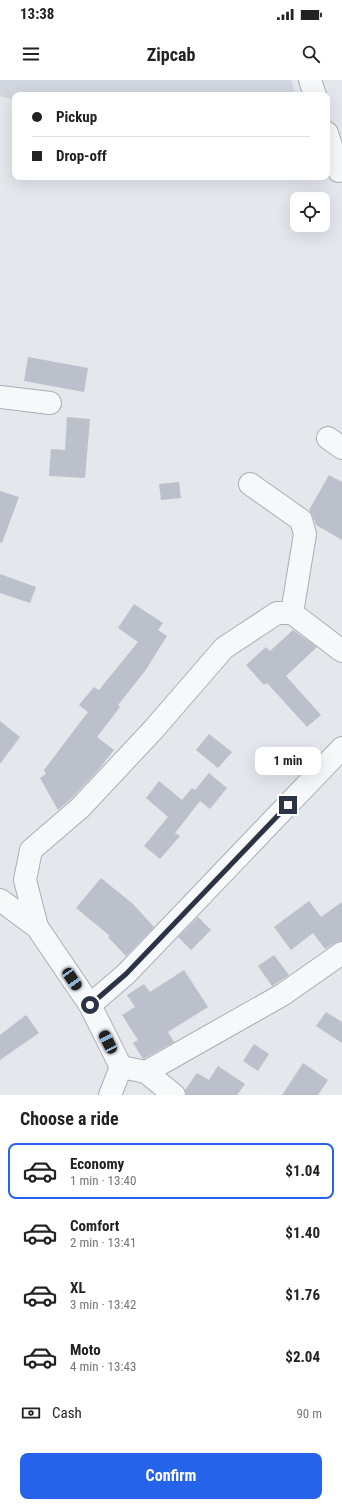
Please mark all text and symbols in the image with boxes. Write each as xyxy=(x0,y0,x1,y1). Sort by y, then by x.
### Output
text: 13:38 xyxy=(20,5,54,23)
icon: menu xyxy=(20,43,42,65)
icon: search xyxy=(300,43,322,65)
text: Zipcab xyxy=(147,44,195,65)
text: Pickup xyxy=(56,108,97,126)
text: Drop-off xyxy=(56,147,107,165)
map controls xyxy=(290,192,330,232)
button: locate xyxy=(290,192,330,232)
callout: 1 min xyxy=(255,747,321,775)
text: 1 min xyxy=(274,753,302,768)
route end xyxy=(279,796,297,814)
car xyxy=(60,966,84,992)
route start xyxy=(81,996,99,1014)
car xyxy=(97,1029,119,1055)
text: Choose a ride xyxy=(20,1108,119,1129)
icon: car xyxy=(22,1153,58,1189)
text: Economy xyxy=(70,1155,124,1173)
text: $1.04 xyxy=(285,1162,320,1180)
text: 1 min · 13:40 xyxy=(70,1173,136,1188)
icon: car xyxy=(22,1215,58,1251)
text: Comfort xyxy=(70,1217,119,1235)
text: $1.40 xyxy=(285,1224,320,1242)
text: 2 min · 13:41 xyxy=(70,1235,136,1250)
icon: car xyxy=(22,1277,58,1313)
text: XL xyxy=(70,1279,86,1297)
text: $1.76 xyxy=(285,1286,320,1304)
text: 3 min · 13:42 xyxy=(70,1297,136,1312)
icon: car xyxy=(22,1339,58,1375)
text: Moto xyxy=(70,1341,101,1359)
text: $2.04 xyxy=(285,1348,320,1366)
text: 4 min · 13:43 xyxy=(70,1359,136,1374)
icon: cash xyxy=(20,1402,42,1424)
text: Cash xyxy=(52,1404,82,1422)
text: 90 m xyxy=(296,1406,322,1421)
button: Confirm xyxy=(20,1453,322,1499)

